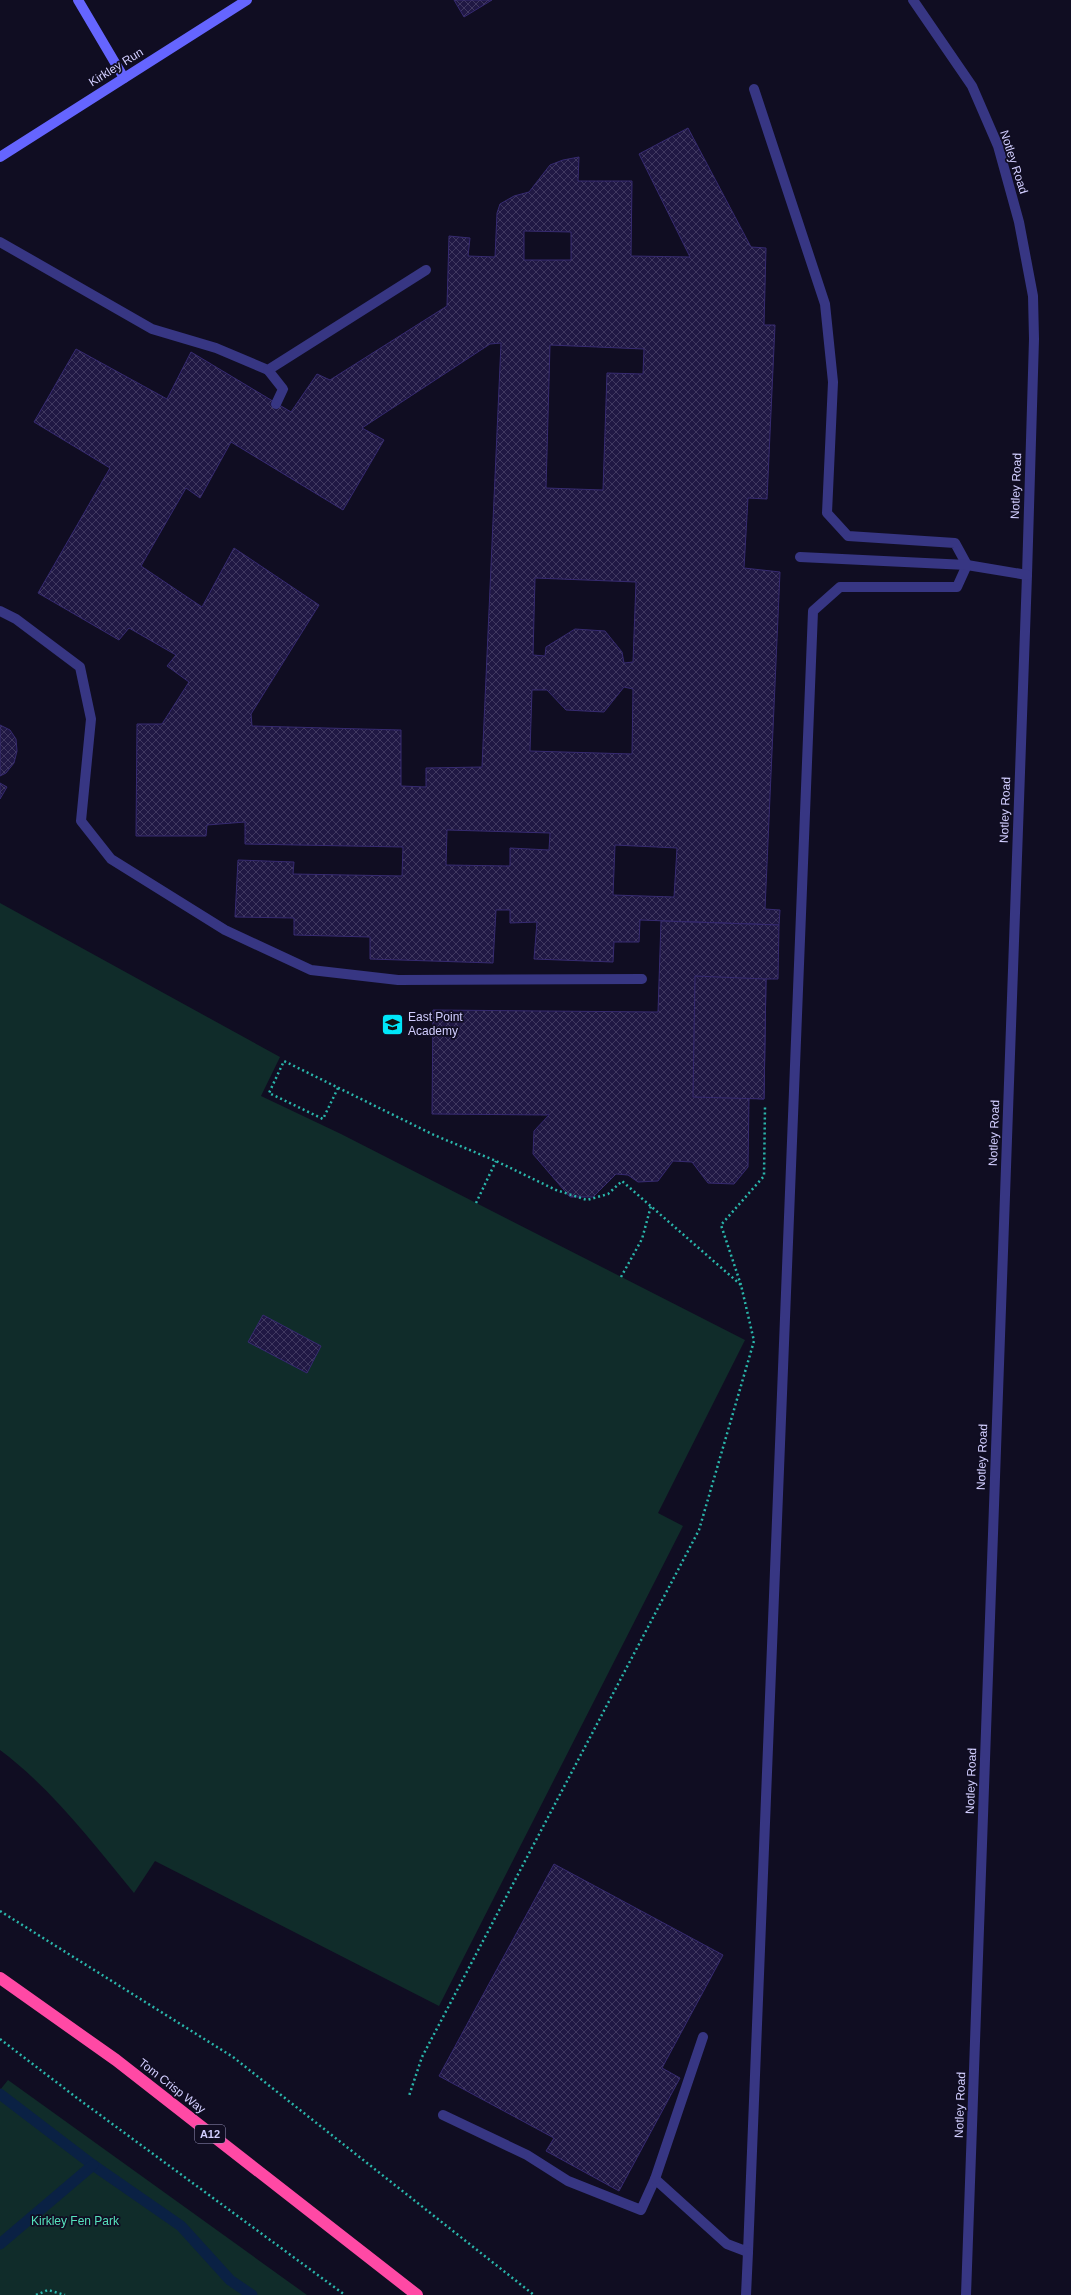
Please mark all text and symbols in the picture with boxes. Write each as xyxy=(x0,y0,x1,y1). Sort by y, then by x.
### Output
street label: Kirkley Run xyxy=(86,45,146,89)
street label: Notley Road xyxy=(997,128,1031,196)
street label: Notley Road xyxy=(1008,453,1024,519)
street label: Notley Road xyxy=(997,777,1013,843)
place label: East Point Academy xyxy=(408,1010,463,1038)
school or university icon: East Point Academy xyxy=(380,1011,406,1037)
street label: Notley Road xyxy=(986,1100,1002,1166)
street label: Notley Road xyxy=(974,1424,990,1490)
street label: Notley Road xyxy=(963,1748,979,1814)
street label: Tom Crisp Way xyxy=(136,2056,208,2116)
street label: Notley Road xyxy=(952,2072,968,2138)
road number: A12 xyxy=(195,2125,225,2143)
park label: Kirkley Fen Park xyxy=(31,2214,120,2228)

